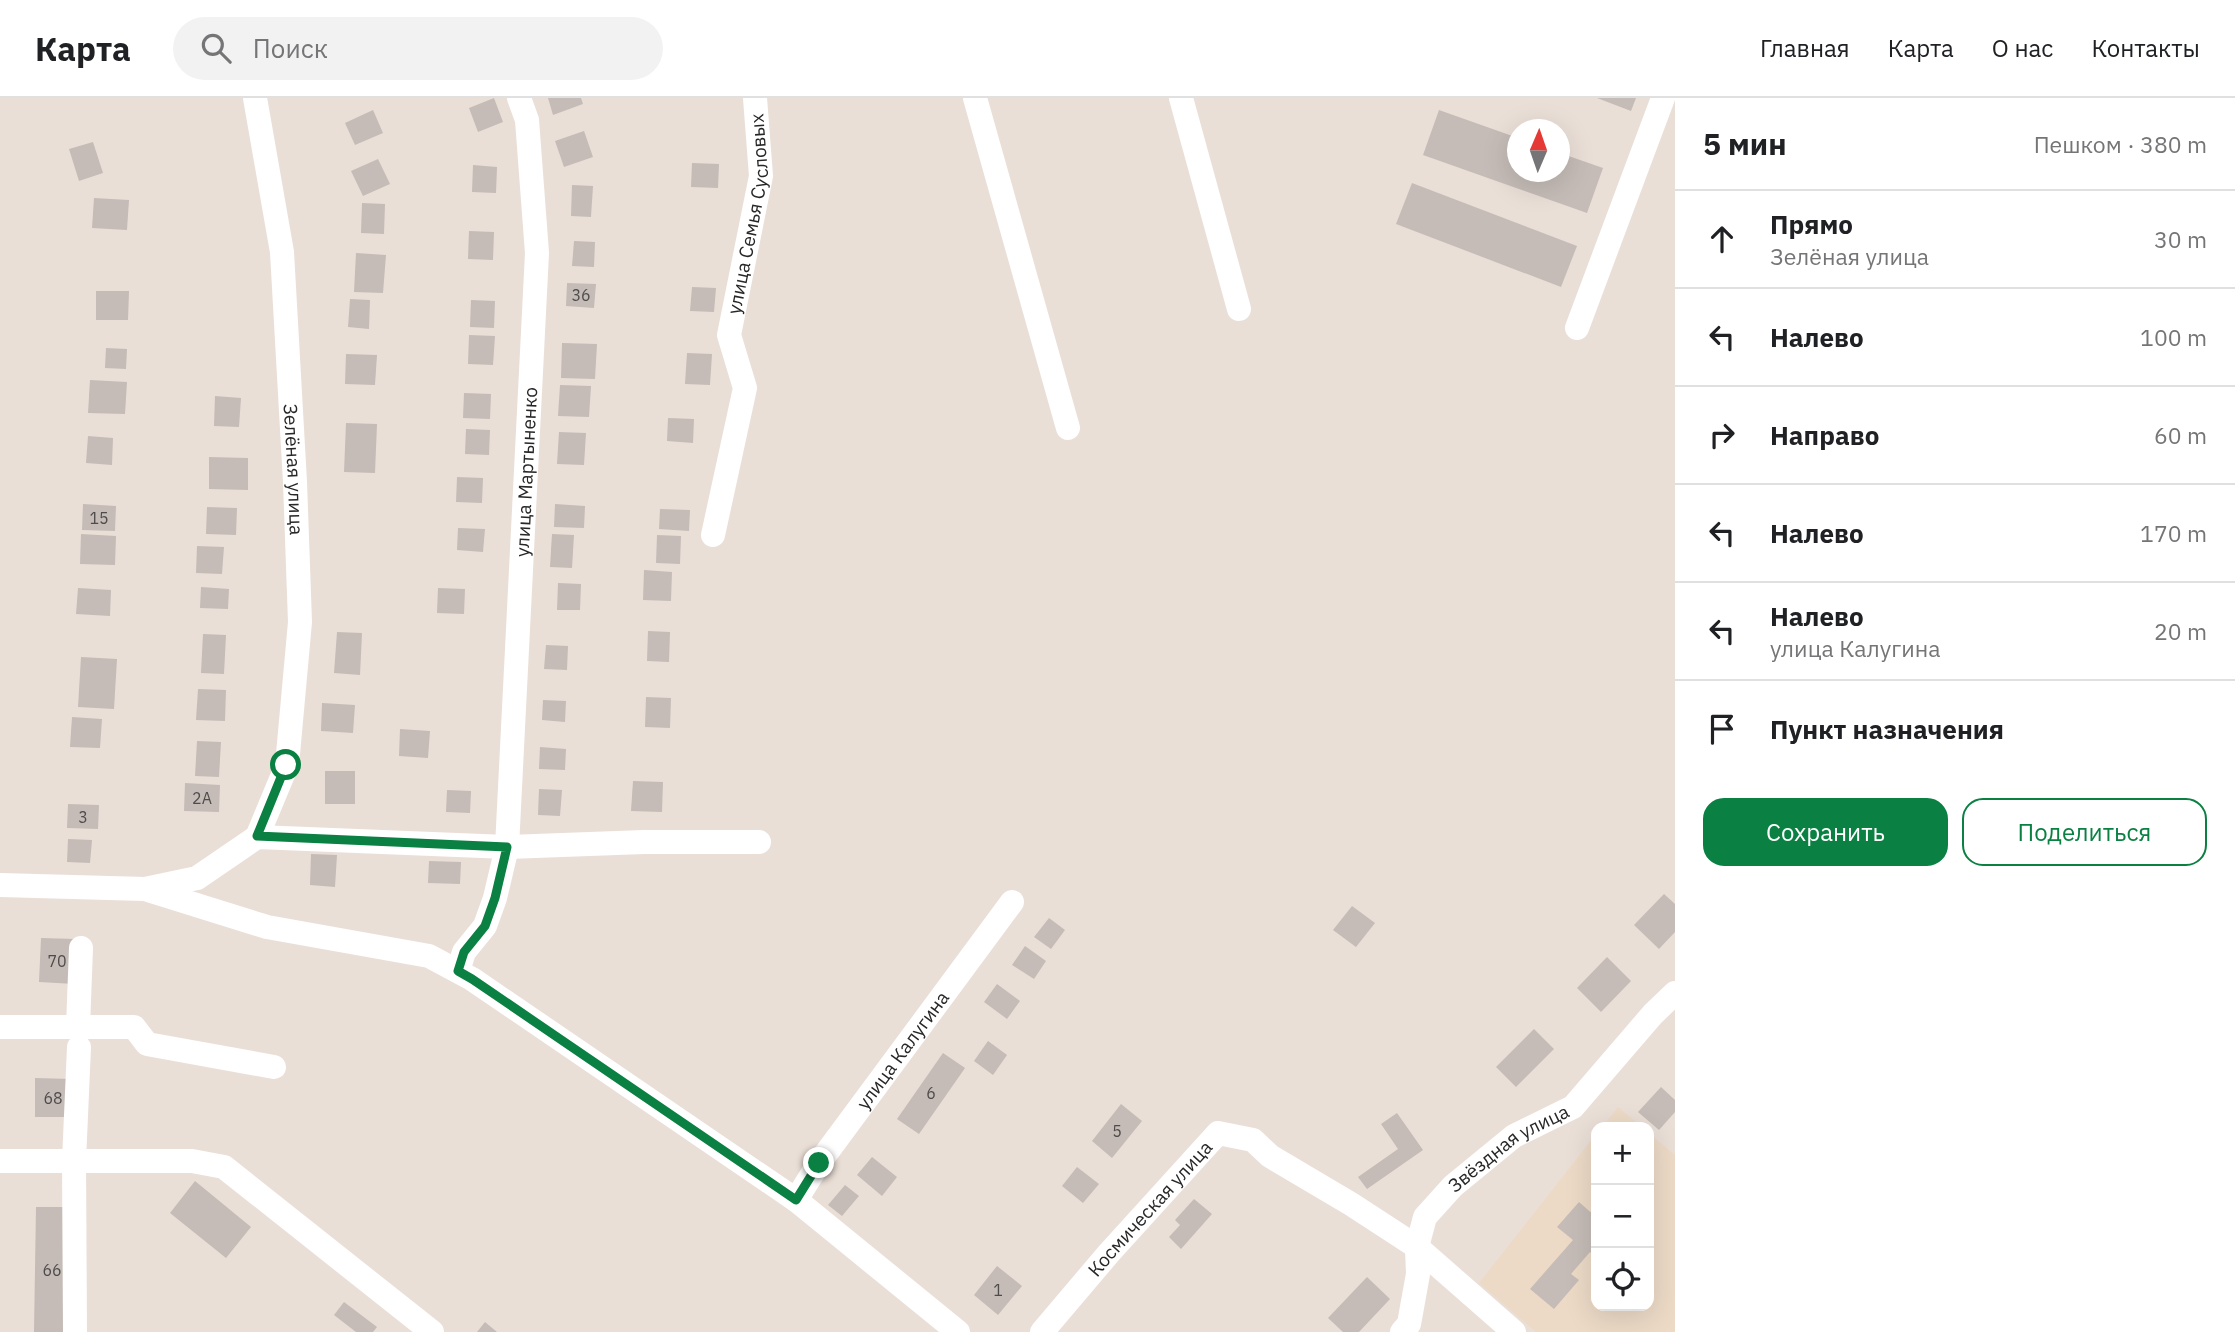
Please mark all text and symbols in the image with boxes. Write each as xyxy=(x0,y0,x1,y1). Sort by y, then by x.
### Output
search box xyxy=(173,17,663,80)
text: Карта xyxy=(35,27,131,70)
icon: search xyxy=(197,29,235,67)
text: Поиск xyxy=(253,31,328,65)
text: Главная xyxy=(1760,32,1850,64)
text: Карта xyxy=(1888,32,1954,64)
text: О нас xyxy=(1992,32,2053,64)
text: Контакты xyxy=(2091,32,2200,64)
street label: улица Семья Сусловых xyxy=(721,112,773,316)
north arrow xyxy=(1507,119,1570,182)
text: 5 мин xyxy=(1703,124,1787,163)
text: Пешком · 380 m xyxy=(2034,129,2207,159)
text: Прямо xyxy=(1770,207,1853,241)
icon: ahead xyxy=(1703,220,1741,258)
text: 30 m xyxy=(2154,224,2207,254)
text: Зелёная улица xyxy=(1770,241,1929,271)
house number: 36 xyxy=(571,285,591,305)
icon: left xyxy=(1703,318,1741,356)
text: Налево xyxy=(1770,320,1864,354)
text: 100 m xyxy=(2140,322,2207,352)
street label: улица Мартыненко xyxy=(510,386,542,557)
street label: Зелёная улица xyxy=(279,403,309,535)
icon: right xyxy=(1703,416,1741,454)
text: Направо xyxy=(1770,418,1879,452)
text: 60 m xyxy=(2154,420,2207,450)
house number: 15 xyxy=(89,508,109,528)
icon: left xyxy=(1703,514,1741,552)
text: Налево xyxy=(1770,516,1864,550)
text: 170 m xyxy=(2140,518,2207,548)
text: Налево xyxy=(1770,599,1864,633)
icon: left xyxy=(1703,612,1741,650)
text: 20 m xyxy=(2154,616,2207,646)
text: улица Калугина xyxy=(1770,633,1941,663)
icon: arrive xyxy=(1703,710,1741,748)
text: Пункт назначения xyxy=(1770,712,2004,746)
route start xyxy=(270,749,301,780)
house number: 2А xyxy=(192,788,212,808)
button: Сохранить xyxy=(1703,798,1948,866)
button: Поделиться xyxy=(1962,798,2207,866)
house number: 3 xyxy=(78,807,88,827)
house number: 70 xyxy=(47,951,67,971)
street label: улица Калугина xyxy=(851,986,954,1114)
house number: 6 xyxy=(926,1083,936,1103)
house number: 68 xyxy=(43,1088,63,1108)
street label: Звёздная улица xyxy=(1443,1099,1573,1197)
house number: 5 xyxy=(1112,1121,1122,1141)
map controls xyxy=(1591,1122,1654,1311)
button: + xyxy=(1591,1122,1654,1185)
street label: Космическая улица xyxy=(1082,1136,1217,1281)
route end xyxy=(803,1147,834,1178)
button: − xyxy=(1591,1185,1654,1248)
button: locate xyxy=(1591,1248,1654,1311)
house number: 66 xyxy=(42,1260,62,1280)
house number: 1 xyxy=(993,1280,1003,1300)

